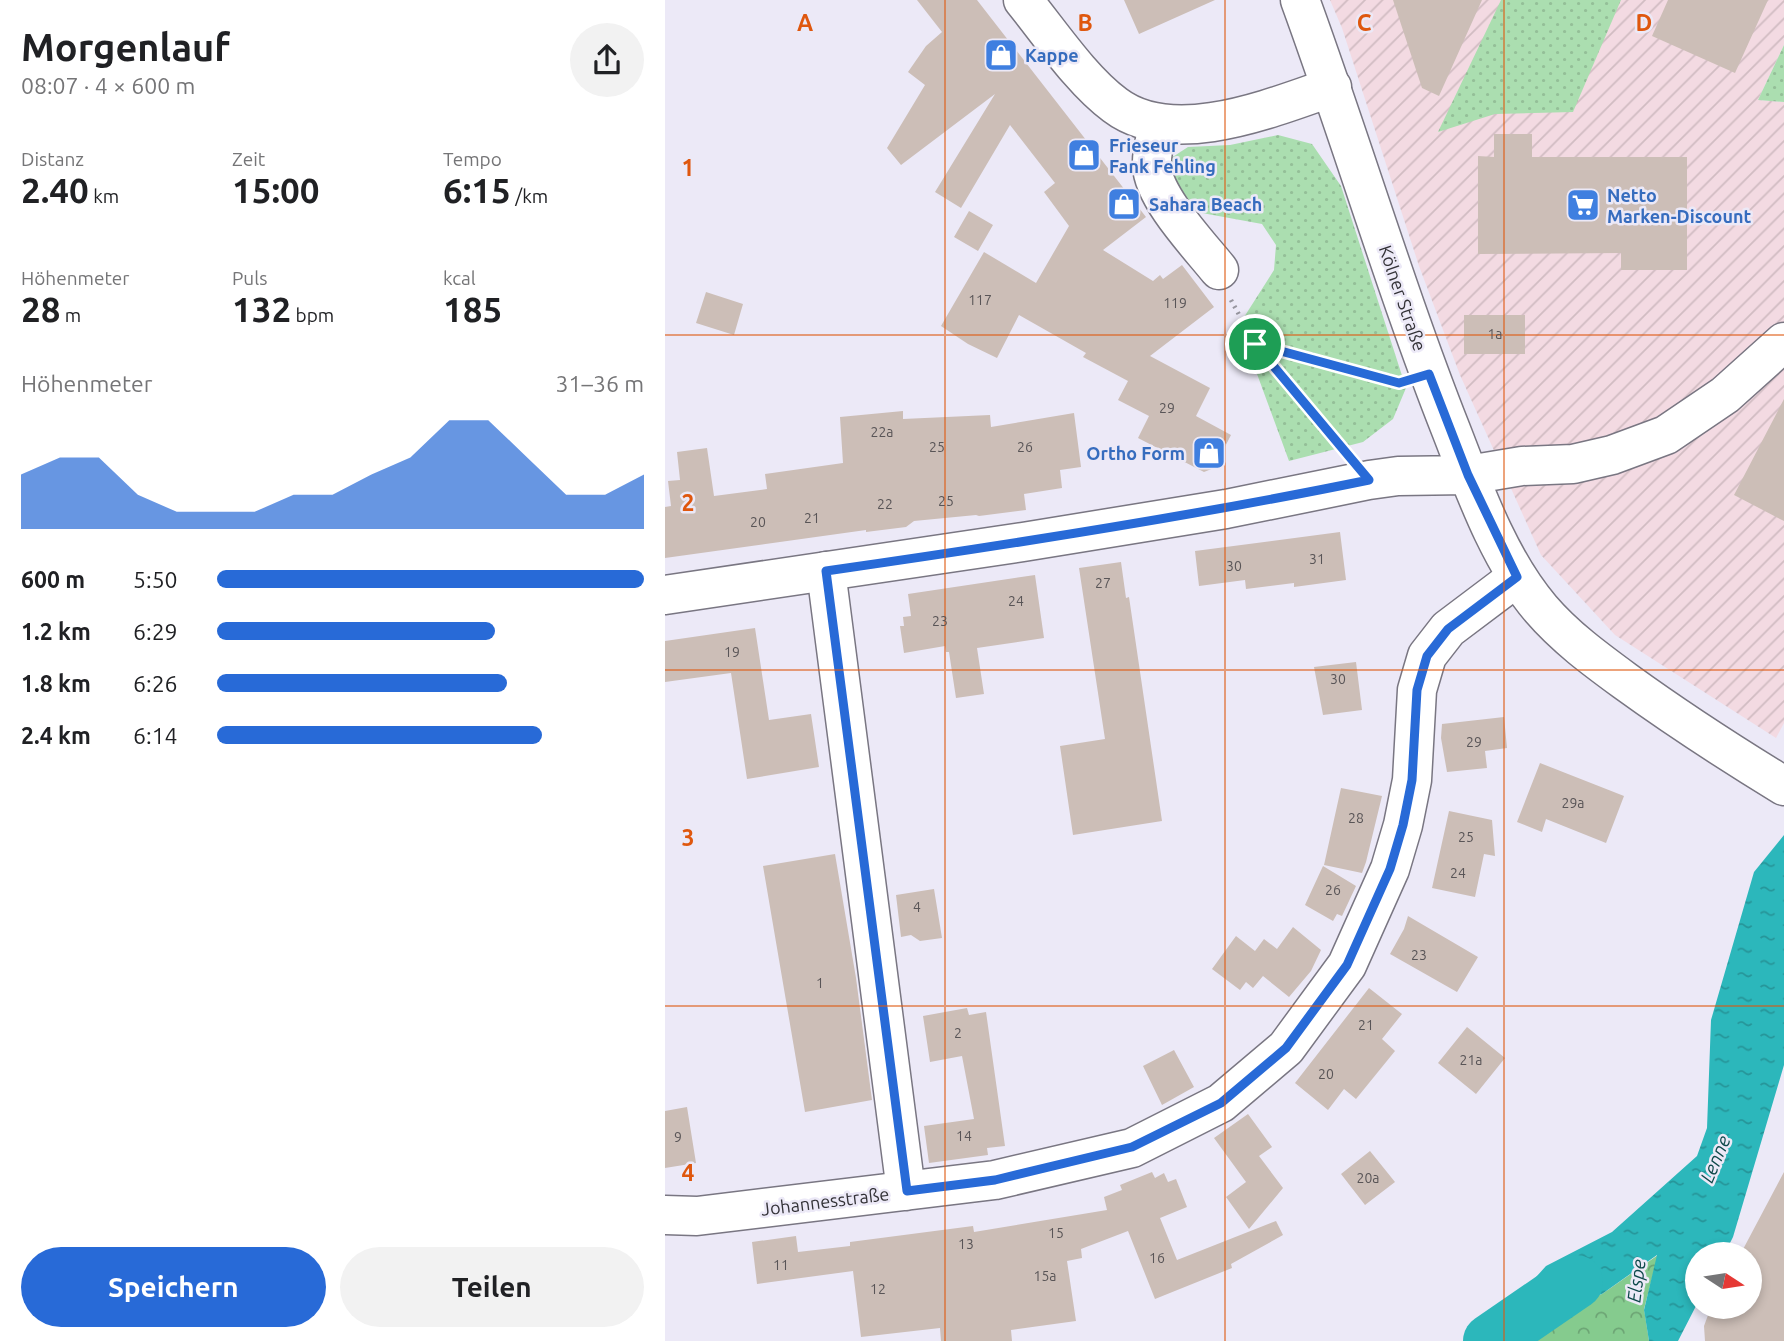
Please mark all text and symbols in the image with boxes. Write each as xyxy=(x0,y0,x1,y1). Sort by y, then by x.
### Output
text: A xyxy=(797,10,813,35)
text: B xyxy=(1077,10,1093,35)
text: C xyxy=(1357,10,1372,35)
text: D xyxy=(1636,10,1652,35)
button: share xyxy=(570,23,644,97)
text: Morgenlauf xyxy=(21,26,230,68)
shop icon: Kappe xyxy=(982,36,1020,74)
place label: Kappe xyxy=(1025,45,1079,65)
text: 08:07 · 4 × 600 m xyxy=(21,73,195,98)
place label: Frieseur Fank Fehling xyxy=(1109,135,1216,176)
shop icon: Frieseur Fank Fehling xyxy=(1065,136,1103,174)
text: Distanz xyxy=(21,148,84,170)
text: Zeit xyxy=(232,148,265,170)
text: Tempo xyxy=(443,148,502,170)
text: 1 xyxy=(682,155,694,180)
text: 2.40 xyxy=(21,170,89,210)
text: 15:00 xyxy=(232,170,320,210)
text: 6:15 xyxy=(443,170,511,210)
text: km xyxy=(89,185,119,207)
text: /km xyxy=(511,185,548,207)
shop icon: Sahara Beach xyxy=(1105,185,1143,223)
place label: Netto Marken-Discount xyxy=(1607,185,1752,226)
supermarket icon: Netto Marken-Discount xyxy=(1564,186,1602,224)
place label: Sahara Beach xyxy=(1149,194,1262,214)
street label: Kölner Straße xyxy=(1376,243,1430,353)
text: Höhenmeter xyxy=(21,267,130,289)
text: Puls xyxy=(232,267,267,289)
text: kcal xyxy=(443,267,476,289)
text: 28 xyxy=(21,289,60,329)
text: 132 xyxy=(232,289,291,329)
text: 185 xyxy=(443,289,502,329)
house number: 117 xyxy=(968,292,992,308)
house number: 119 xyxy=(1163,295,1187,311)
text: m xyxy=(60,304,81,326)
text: bpm xyxy=(291,304,334,326)
pin xyxy=(1225,314,1285,374)
icon: arrive xyxy=(1236,325,1274,363)
house number: 1a xyxy=(1487,326,1503,342)
text: Höhenmeter xyxy=(21,371,152,396)
text: 31–36 m xyxy=(556,371,644,396)
house number: 29 xyxy=(1159,400,1175,416)
house number: 22a xyxy=(871,424,894,440)
shop icon: Ortho Form xyxy=(1190,434,1228,472)
house number: 25 xyxy=(929,439,945,455)
house number: 26 xyxy=(1017,439,1033,455)
place label: Ortho Form xyxy=(1086,443,1185,463)
text: 2 xyxy=(682,490,694,515)
house number: 25 xyxy=(938,493,954,509)
house number: 22 xyxy=(877,496,893,512)
house number: 21 xyxy=(804,510,820,526)
house number: 20 xyxy=(750,514,766,530)
house number: 31 xyxy=(1309,551,1325,567)
house number: 30 xyxy=(1226,558,1242,574)
text: 600 m xyxy=(21,567,85,592)
text: 5:50 xyxy=(133,567,178,592)
house number: 27 xyxy=(1095,575,1111,591)
house number: 24 xyxy=(1008,593,1024,609)
house number: 23 xyxy=(932,613,948,629)
text: 1.2 km xyxy=(21,619,91,644)
text: 6:29 xyxy=(133,619,178,644)
house number: 19 xyxy=(724,644,740,660)
text: 1.8 km xyxy=(21,671,91,696)
text: 6:26 xyxy=(133,671,178,696)
house number: 30 xyxy=(1330,671,1346,687)
text: 2.4 km xyxy=(21,723,91,748)
text: 6:14 xyxy=(133,723,178,748)
house number: 29 xyxy=(1466,734,1482,750)
house number: 29a xyxy=(1562,795,1585,811)
house number: 28 xyxy=(1348,810,1364,826)
text: 3 xyxy=(682,825,694,850)
house number: 25 xyxy=(1458,829,1474,845)
house number: 24 xyxy=(1450,865,1466,881)
house number: 26 xyxy=(1325,882,1341,898)
house number: 4 xyxy=(913,899,921,915)
house number: 23 xyxy=(1411,947,1427,963)
house number: 1 xyxy=(816,975,824,991)
house number: 21 xyxy=(1358,1017,1374,1033)
house number: 2 xyxy=(954,1025,962,1041)
house number: 21a xyxy=(1460,1052,1483,1068)
house number: 20 xyxy=(1318,1066,1334,1082)
house number: 14 xyxy=(956,1128,972,1144)
house number: 9 xyxy=(674,1129,682,1145)
water label: Lenne xyxy=(1695,1132,1735,1186)
text: 4 xyxy=(682,1160,695,1185)
house number: 20a xyxy=(1357,1170,1380,1186)
street label: Johannesstraße xyxy=(760,1183,890,1219)
house number: 15 xyxy=(1048,1225,1064,1241)
house number: 13 xyxy=(958,1236,974,1252)
north arrow xyxy=(1685,1242,1762,1320)
map controls xyxy=(1685,1242,1762,1319)
button: Speichern xyxy=(21,1247,326,1327)
button: Teilen xyxy=(340,1247,644,1327)
house number: 16 xyxy=(1149,1250,1165,1266)
house number: 11 xyxy=(773,1257,789,1273)
water label: Elspe xyxy=(1622,1258,1650,1304)
house number: 15a xyxy=(1034,1268,1057,1284)
house number: 12 xyxy=(870,1281,886,1297)

